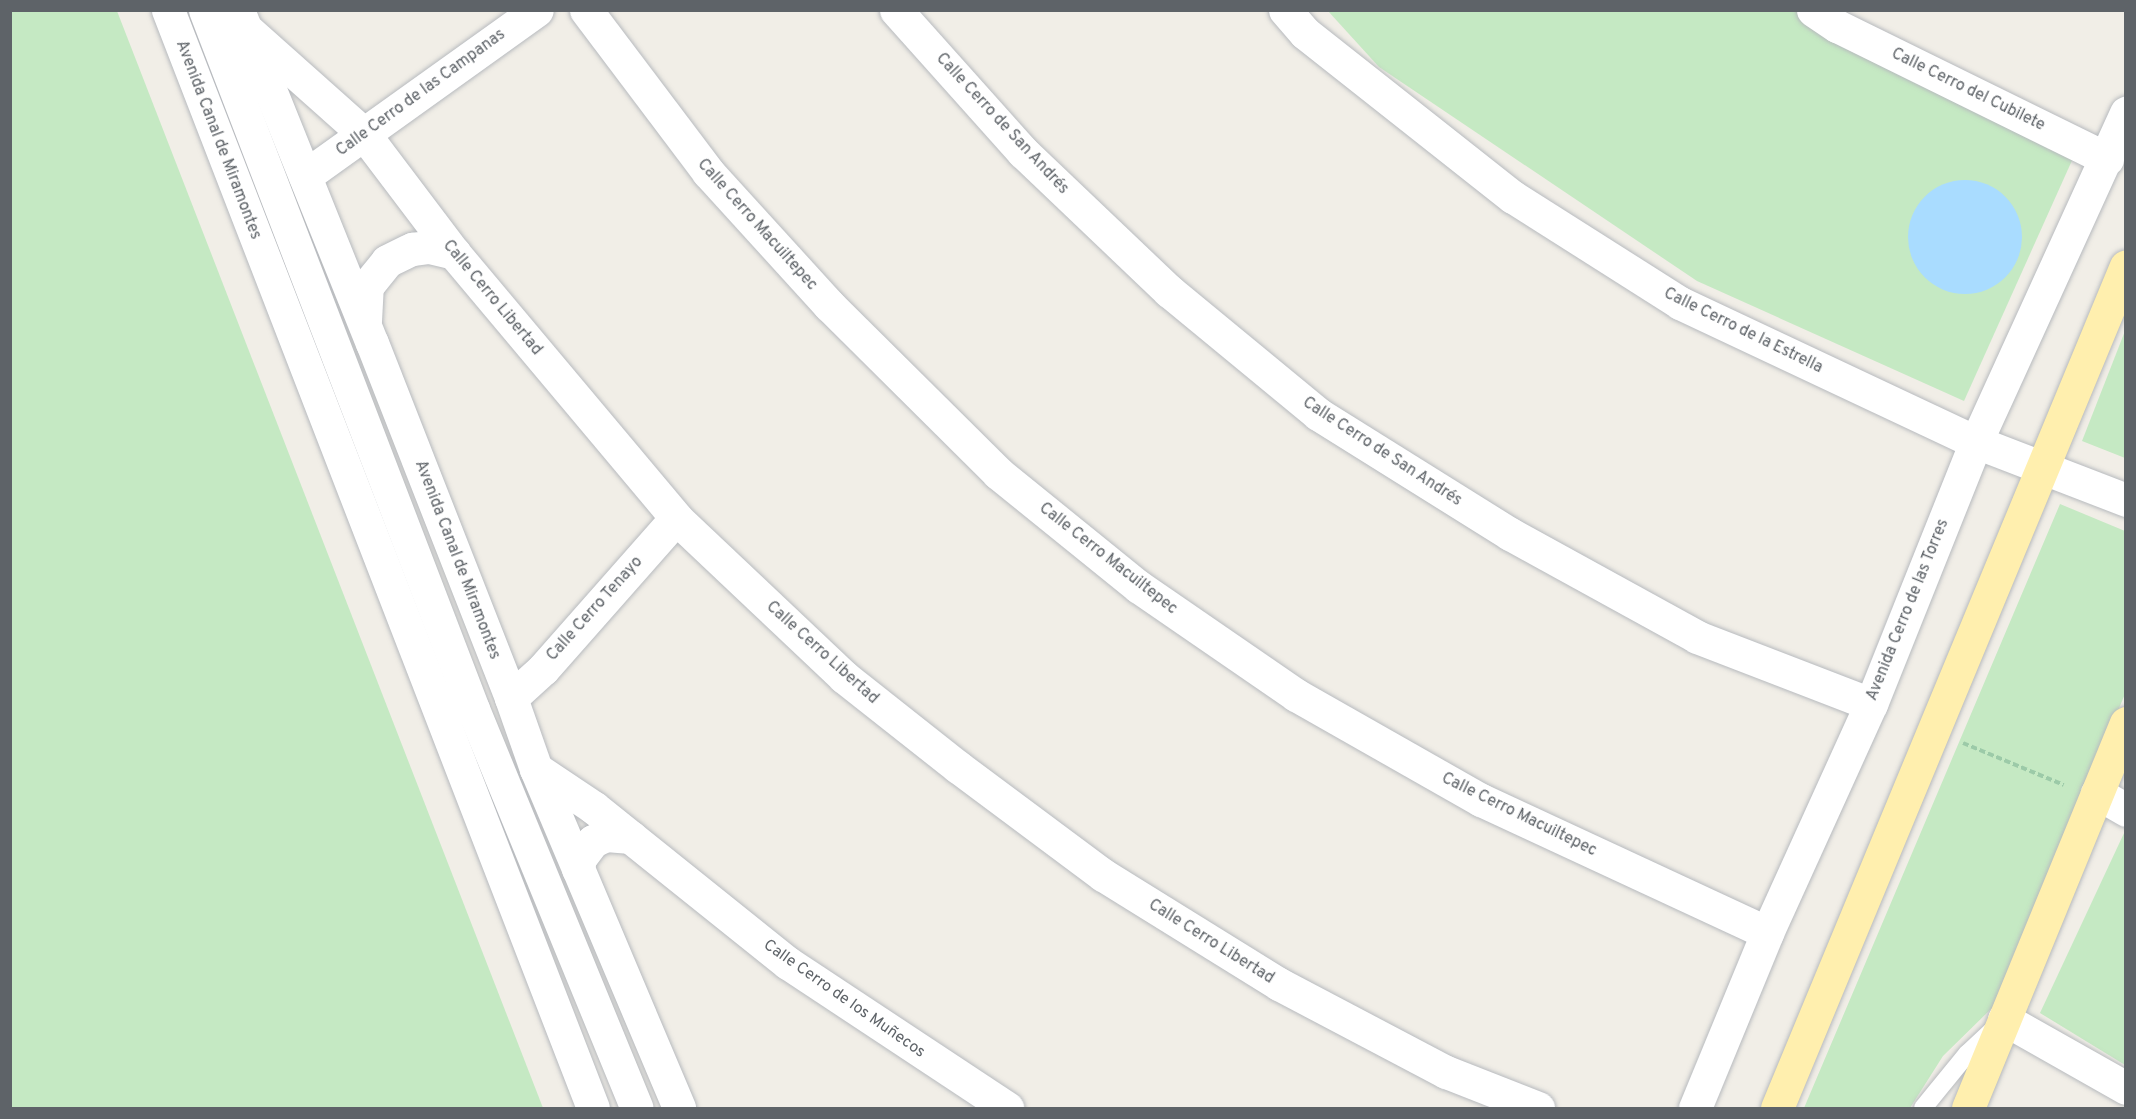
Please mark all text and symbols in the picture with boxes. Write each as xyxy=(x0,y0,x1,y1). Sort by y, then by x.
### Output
street label: Calle Cerro de las Campanas xyxy=(333,25,509,161)
street label: Avenida Canal de Miramontes xyxy=(171,38,265,242)
street label: Calle Cerro del Cubilete xyxy=(1888,44,2048,136)
street label: Calle Cerro de San Andrés xyxy=(931,49,1073,199)
street label: Calle Cerro Macuiltepec xyxy=(693,155,821,295)
street label: Calle Cerro Libertad xyxy=(438,237,546,359)
street label: Calle Cerro de la Estrella xyxy=(1660,284,1826,378)
street label: Calle Cerro de San Andrés xyxy=(1298,393,1466,511)
street label: Avenida Canal de Miramontes xyxy=(410,458,504,662)
street label: Calle Cerro Macuiltepec xyxy=(1035,499,1181,619)
street label: Avenida Cerro de las Torres xyxy=(1863,516,1953,704)
street label: Calle Cerro Tenayo xyxy=(543,552,647,666)
street label: Calle Cerro Libertad xyxy=(762,598,882,708)
street label: Calle Cerro Macuiltepec xyxy=(1438,769,1600,861)
street label: Calle Cerro Libertad xyxy=(1145,896,1277,988)
street label: Calle Cerro de los Muñecos xyxy=(759,936,929,1062)

